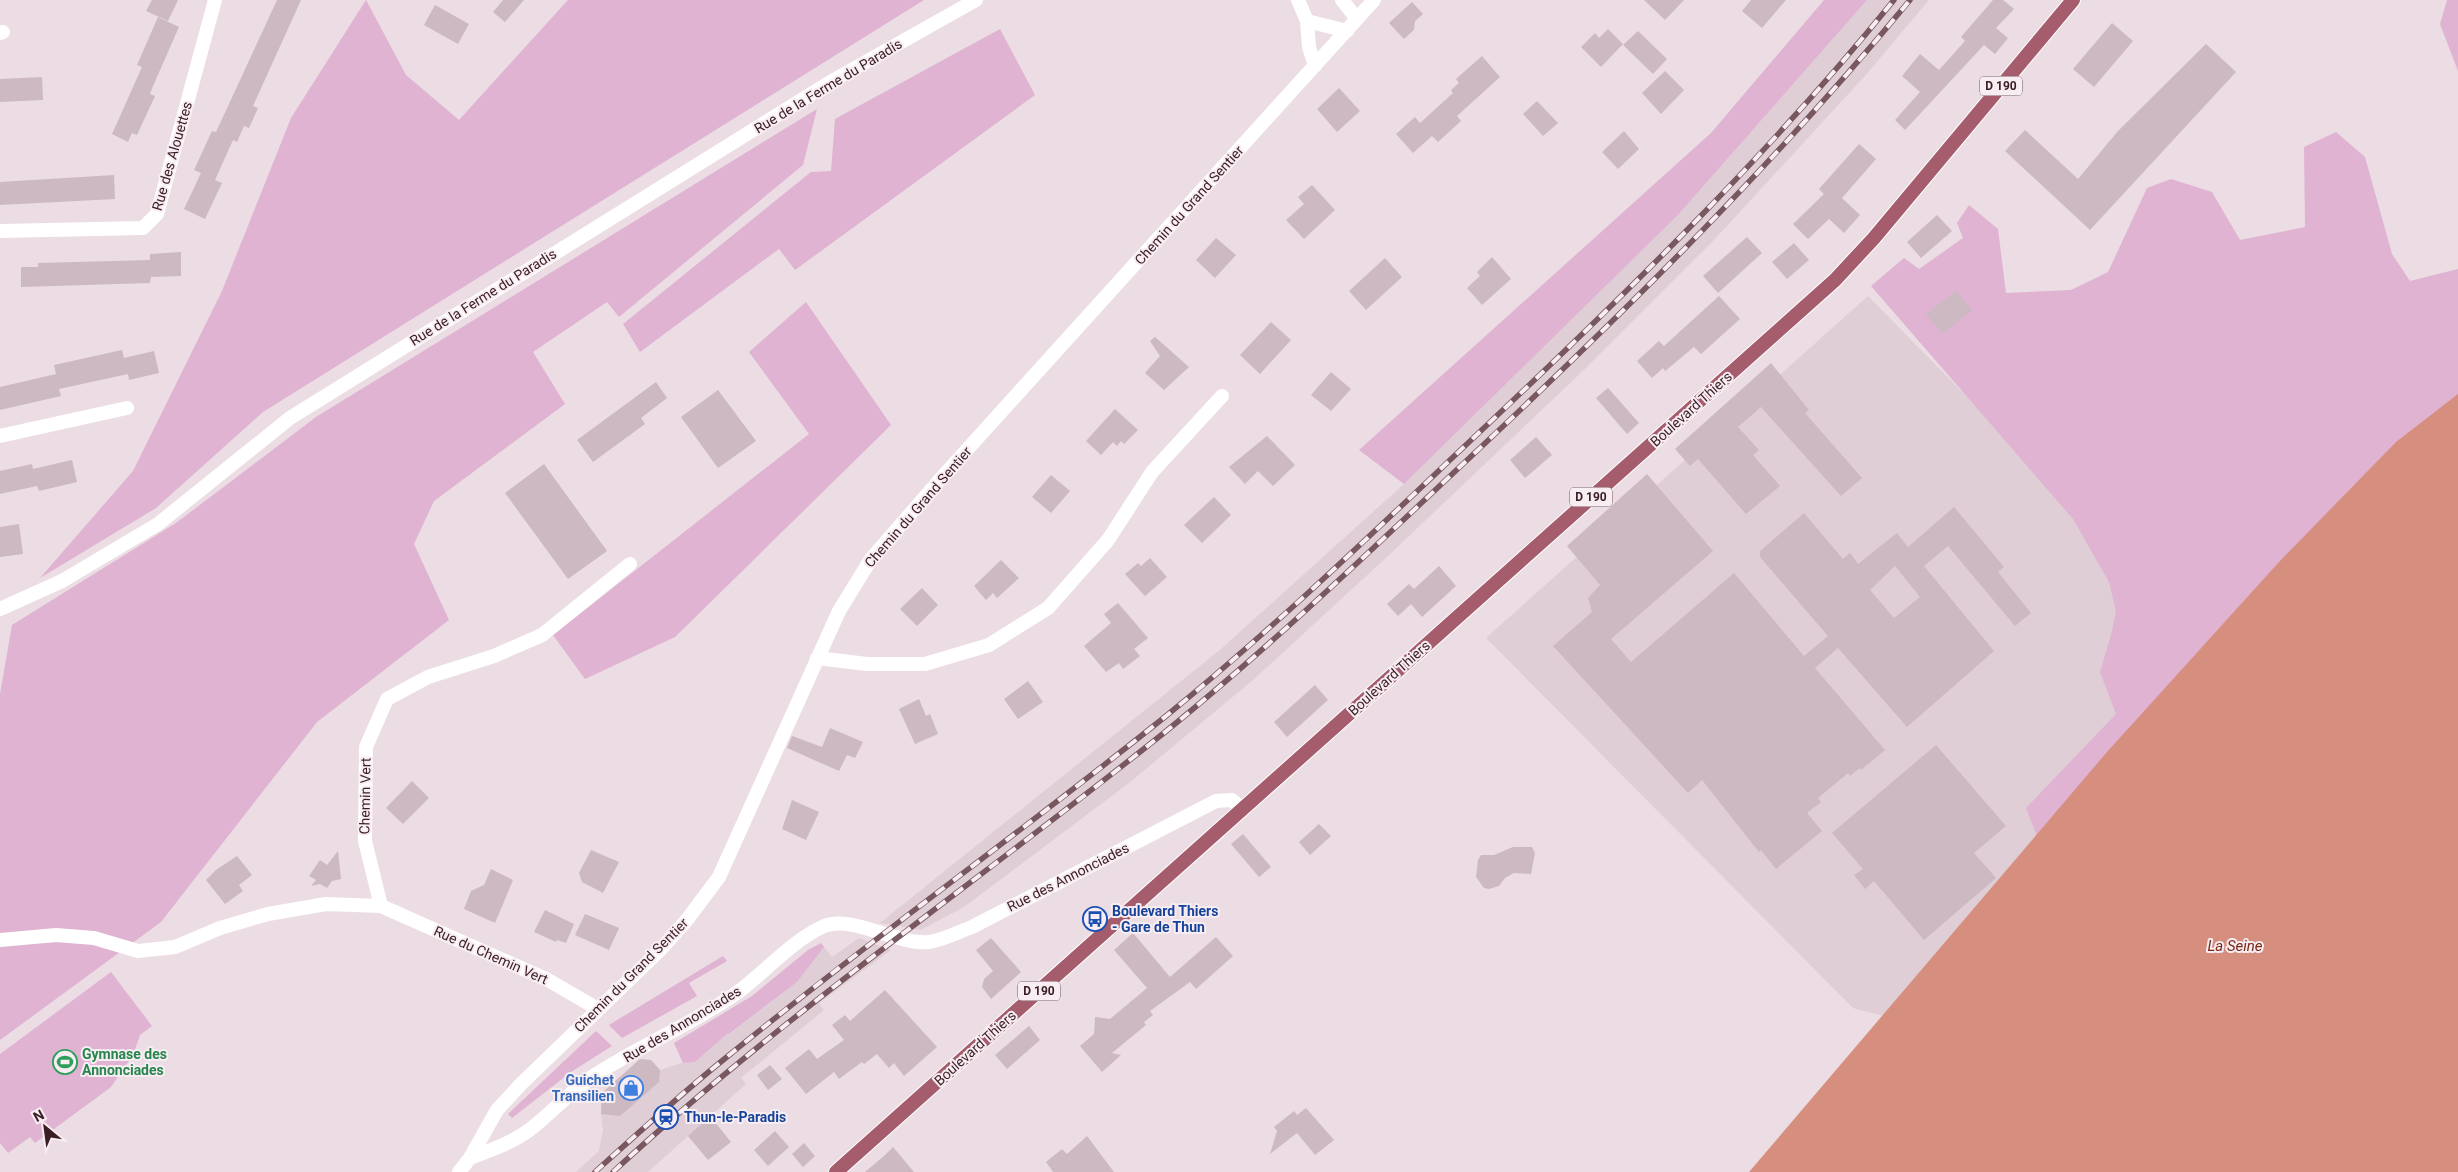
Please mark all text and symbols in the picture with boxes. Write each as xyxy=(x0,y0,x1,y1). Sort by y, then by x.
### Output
street label: Rue de la Ferme du Paradis xyxy=(751,35,905,137)
road number: D 190 xyxy=(1980,76,2022,95)
street label: Rue des Alouettes xyxy=(149,100,195,212)
street label: Chemin du Grand Sentier xyxy=(1131,142,1247,268)
street label: Rue de la Ferme du Paradis xyxy=(407,245,559,349)
street label: Boulevard Thiers xyxy=(1647,368,1735,450)
street label: Chemin du Grand Sentier xyxy=(861,443,975,571)
road number: D 190 xyxy=(1570,488,1612,507)
street label: Boulevard Thiers xyxy=(1345,637,1433,719)
street label: Chemin Vert xyxy=(356,757,374,835)
street label: Rue des Annonciades xyxy=(1004,839,1132,915)
place label: Boulevard Thiers - Gare de Thun xyxy=(1112,903,1218,935)
bus stop icon: Boulevard Thiers - Gare de Thun xyxy=(1082,906,1108,932)
street label: Chemin du Grand Sentier xyxy=(571,915,691,1035)
street label: Rue du Chemin Vert xyxy=(431,923,551,988)
water label: La Seine xyxy=(2207,937,2263,955)
road number: D 190 xyxy=(1018,981,1060,1000)
street label: Rue des Annonciades xyxy=(620,983,744,1065)
street label: Boulevard Thiers xyxy=(931,1007,1019,1089)
place label: Gymnase des Annonciades xyxy=(82,1046,167,1078)
sports icon: Gymnase des Annonciades xyxy=(52,1049,78,1075)
place label: Guichet Transilien xyxy=(552,1072,614,1104)
shop icon: Guichet Transilien xyxy=(618,1075,644,1101)
north arrow xyxy=(20,1102,70,1152)
station icon: Thun-le-Paradis xyxy=(653,1104,679,1130)
text: N xyxy=(30,1106,47,1125)
place label: Thun-le-Paradis xyxy=(684,1109,786,1125)

